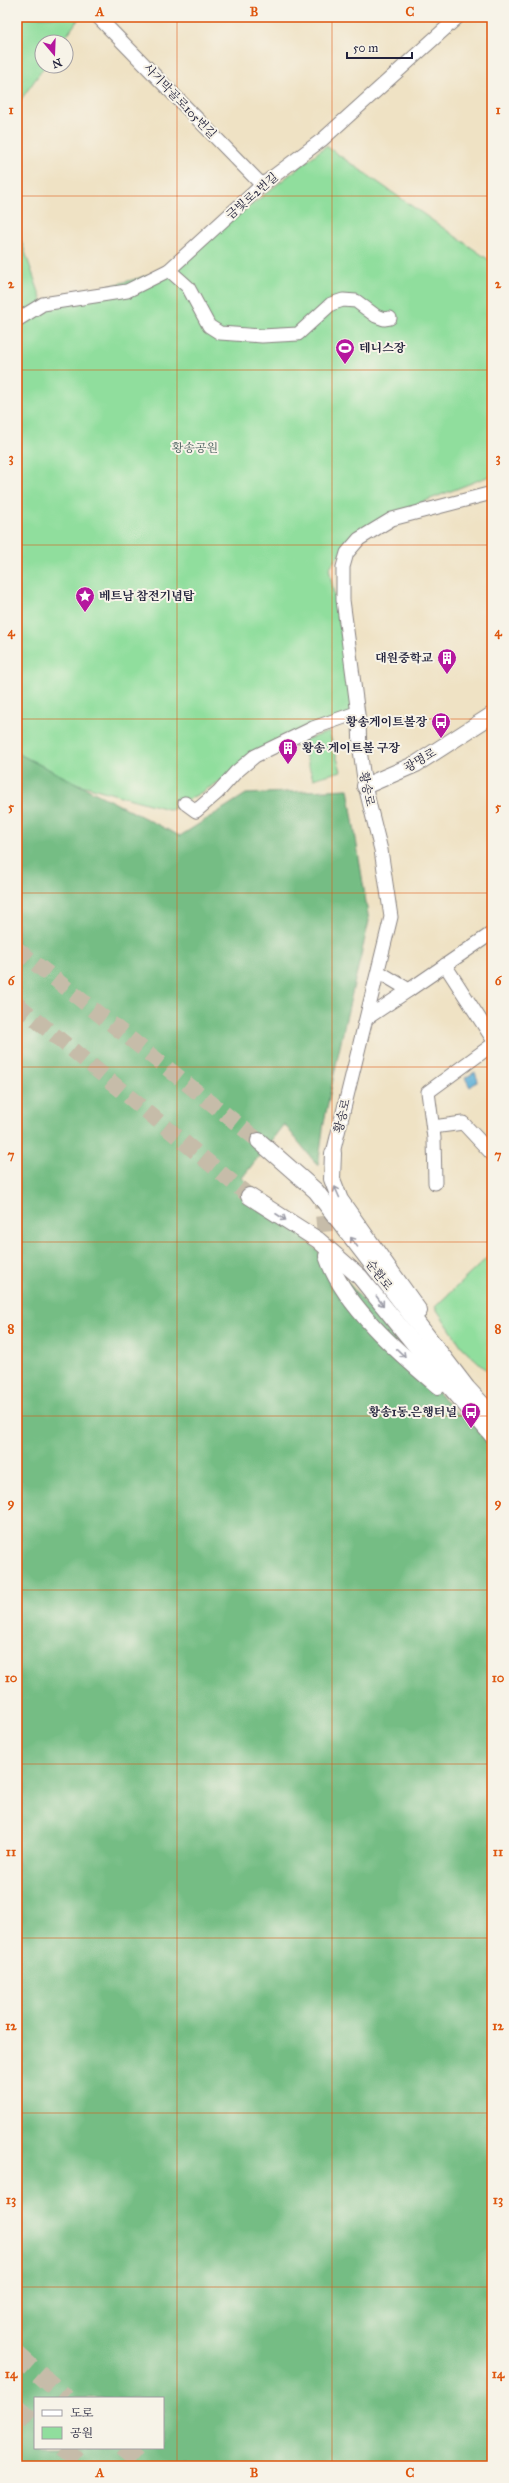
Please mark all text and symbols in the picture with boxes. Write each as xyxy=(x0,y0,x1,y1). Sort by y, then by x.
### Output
text: A xyxy=(95,4,105,20)
text: B xyxy=(250,4,259,20)
text: C xyxy=(406,4,415,20)
north arrow xyxy=(34,34,74,74)
scale bar xyxy=(347,34,412,60)
text: 50 m xyxy=(353,41,378,55)
text: N xyxy=(50,55,64,71)
street label: 사기막골로105번길 xyxy=(141,61,219,141)
text: 1 xyxy=(8,102,14,118)
text: 1 xyxy=(495,102,501,118)
street label: 금빛로2번길 xyxy=(223,170,281,222)
text: 2 xyxy=(8,276,15,292)
text: 2 xyxy=(495,276,502,292)
sports icon: 테니스장 xyxy=(334,337,356,365)
place label: 테니스장 xyxy=(359,341,406,355)
park label: 황송공원 xyxy=(172,441,218,455)
text: 3 xyxy=(8,450,14,466)
text: 3 xyxy=(495,450,501,466)
place icon: 베트남 참전기념탑 xyxy=(74,585,96,613)
place label: 베트남 참전기념탑 xyxy=(99,589,195,603)
text: 4 xyxy=(7,624,15,640)
text: 4 xyxy=(494,624,502,640)
building icon: 대원중학교 xyxy=(436,647,458,675)
place label: 대원중학교 xyxy=(375,651,433,665)
bus stop icon: 황송게이트볼장 xyxy=(430,711,452,739)
place label: 황송게이트볼장 xyxy=(346,715,427,729)
building icon: 황송 게이트볼 구장 xyxy=(277,737,299,765)
place label: 황송 게이트볼 구장 xyxy=(302,741,400,755)
street label: 광명로 xyxy=(401,745,439,775)
street label: 황송로 xyxy=(357,771,378,808)
text: 5 xyxy=(8,799,15,815)
text: 5 xyxy=(495,799,502,815)
text: 6 xyxy=(8,973,16,989)
text: 6 xyxy=(495,973,503,989)
street label: 황송로 xyxy=(331,1097,353,1135)
text: 7 xyxy=(8,1147,15,1163)
text: 7 xyxy=(495,1147,502,1163)
one-way arrow xyxy=(333,1187,340,1199)
one-way arrow xyxy=(275,1214,287,1222)
one-way arrow xyxy=(350,1237,358,1248)
street label: 순환로 xyxy=(363,1257,395,1293)
one-way arrow xyxy=(375,1295,384,1306)
text: 8 xyxy=(8,1321,15,1337)
text: 8 xyxy=(495,1321,502,1337)
one-way arrow xyxy=(396,1348,406,1357)
bus stop icon: 황송1동.은행터널 xyxy=(460,1401,482,1429)
place label: 황송1동.은행터널 xyxy=(369,1405,457,1419)
text: 9 xyxy=(8,1495,15,1511)
text: 9 xyxy=(495,1495,502,1511)
text: 10 xyxy=(5,1670,18,1686)
text: 10 xyxy=(492,1670,505,1686)
text: 11 xyxy=(6,1844,16,1860)
text: 11 xyxy=(493,1844,503,1860)
text: 12 xyxy=(5,2018,17,2034)
text: 12 xyxy=(492,2018,504,2034)
text: 13 xyxy=(6,2192,16,2208)
text: 13 xyxy=(493,2192,503,2208)
text: 14 xyxy=(5,2366,18,2382)
text: 14 xyxy=(492,2366,505,2382)
legend xyxy=(34,2397,164,2449)
text: 도로 xyxy=(70,2406,94,2420)
text: 공원 xyxy=(70,2426,93,2440)
text: A xyxy=(95,2465,105,2481)
text: B xyxy=(250,2465,259,2481)
text: C xyxy=(406,2465,415,2481)

